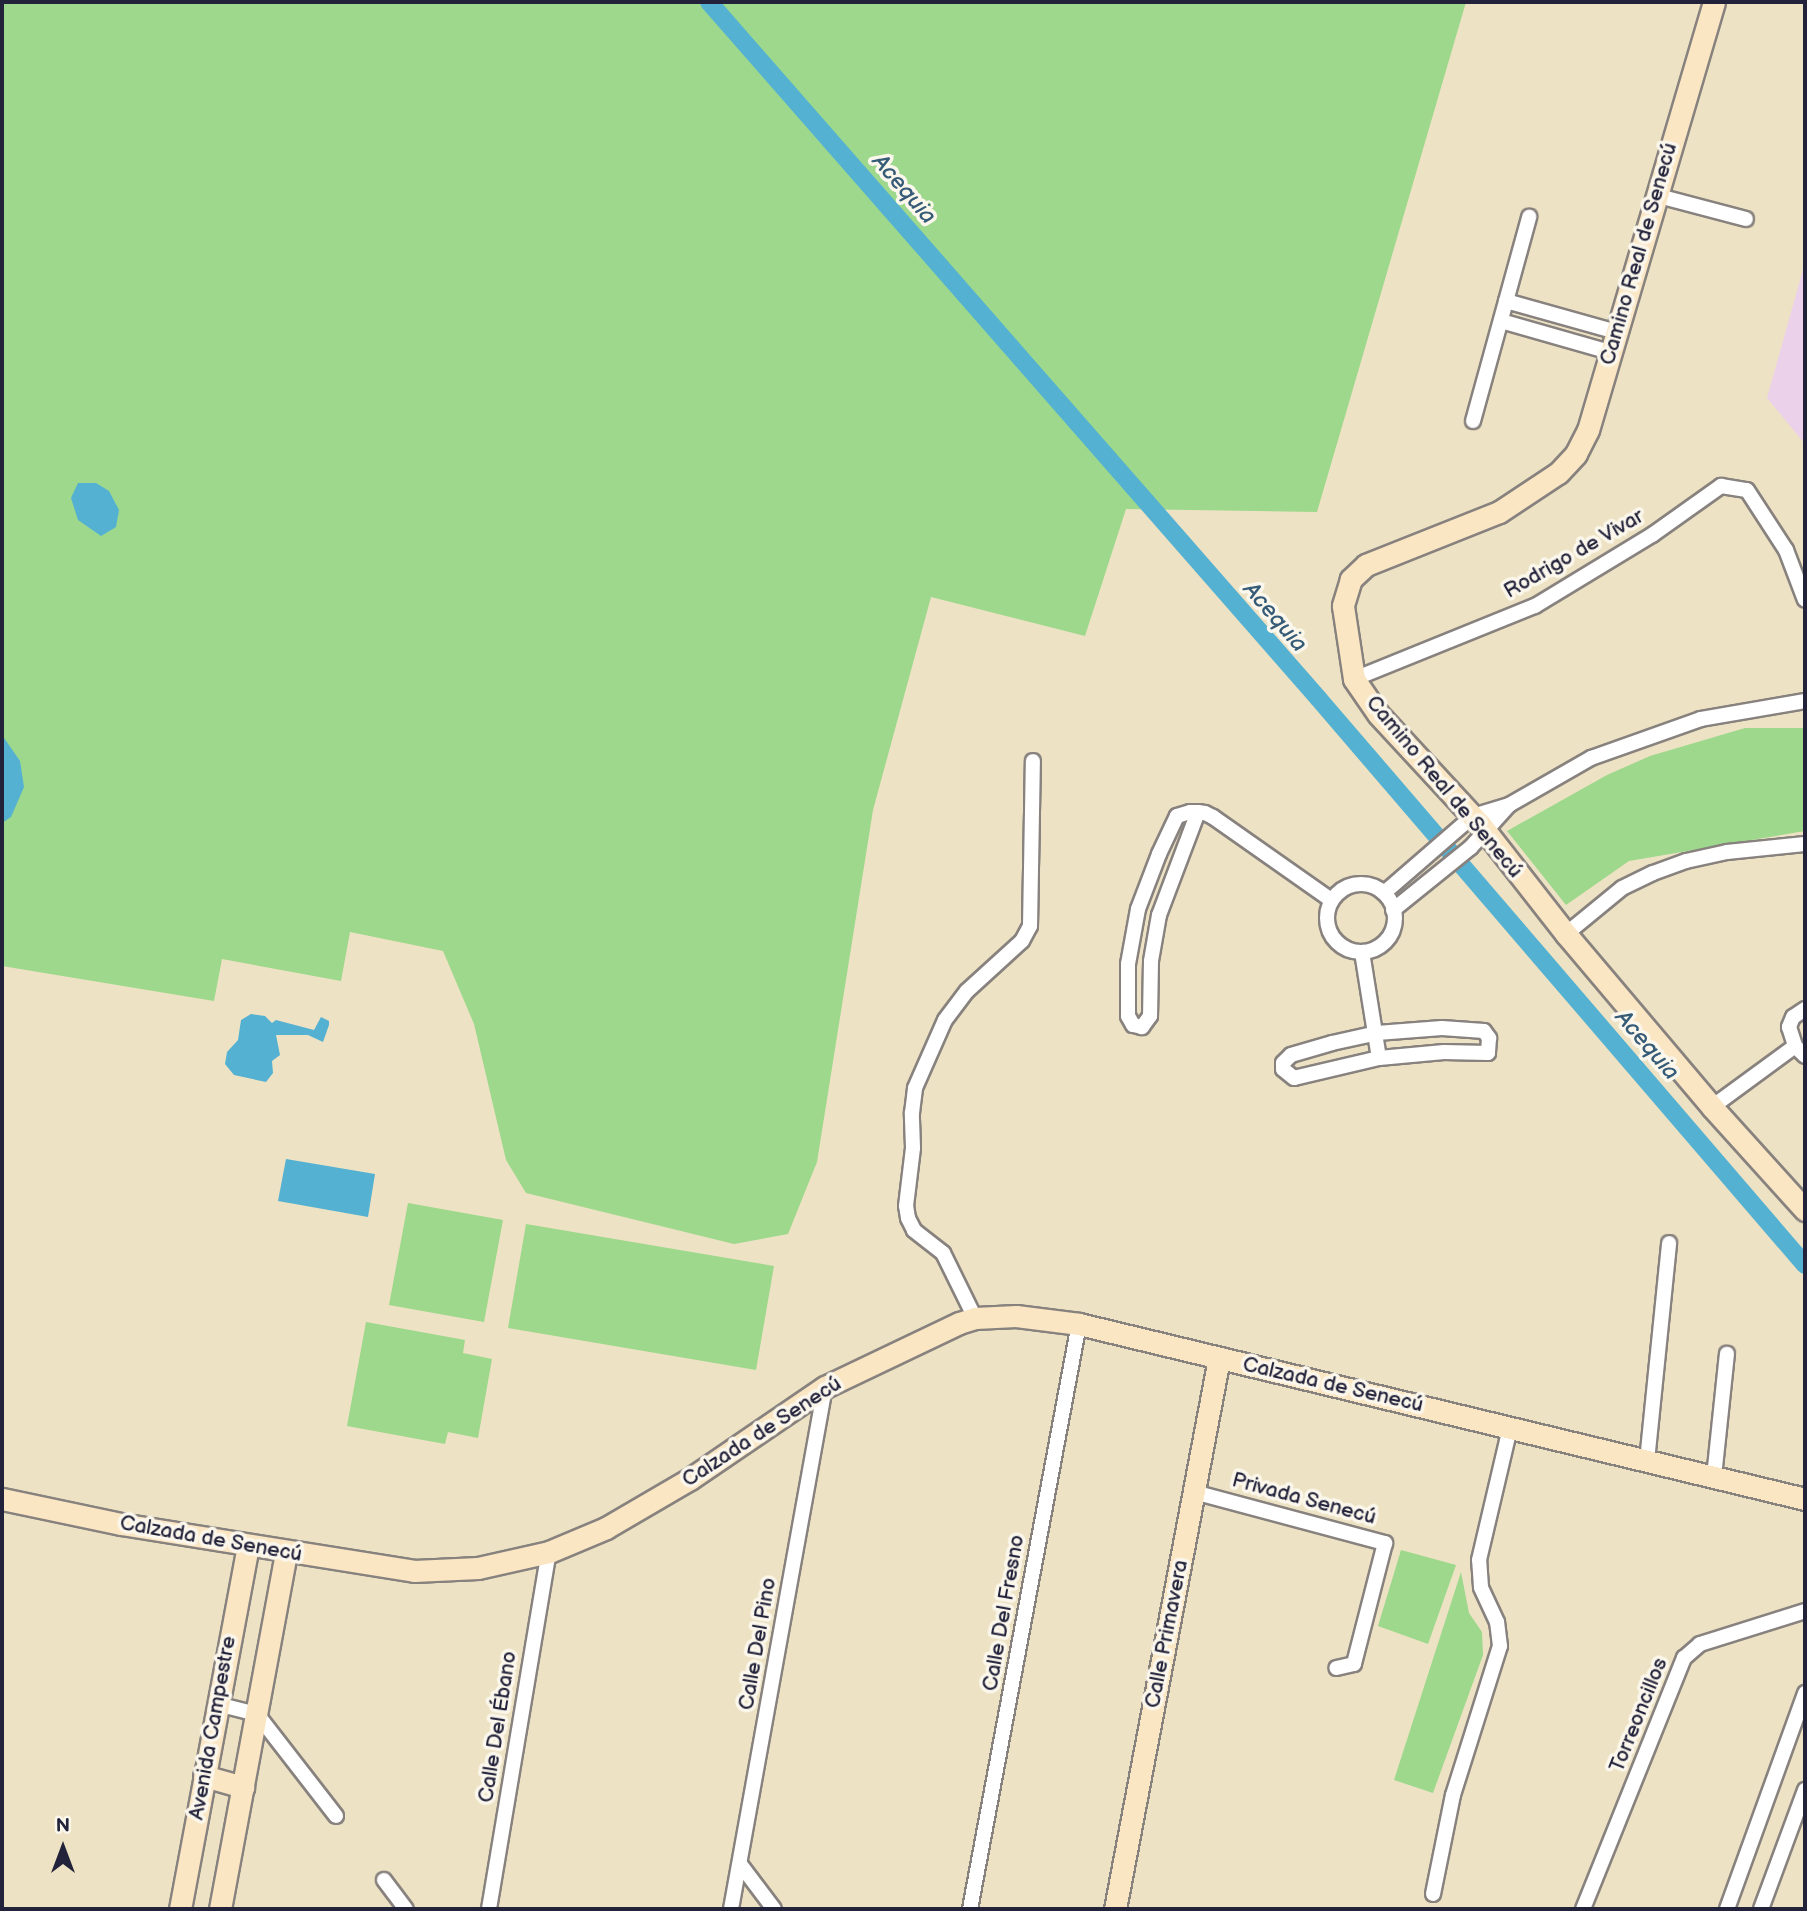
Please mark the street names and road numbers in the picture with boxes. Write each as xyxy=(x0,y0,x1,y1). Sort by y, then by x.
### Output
street label: Camino Real de Senecú xyxy=(1595,140,1683,368)
street label: Rodrigo de Vivar xyxy=(1499,504,1649,604)
street label: Camino Real de Senecú xyxy=(1360,691,1528,883)
street label: Calzada de Senecú xyxy=(1240,1352,1426,1418)
street label: Calzada de Senecú xyxy=(678,1371,846,1493)
street label: Privada Senecú xyxy=(1229,1468,1379,1530)
street label: Calzada de Senecú xyxy=(118,1511,304,1567)
street label: Calle Del Fresno xyxy=(978,1533,1030,1693)
street label: Calle Primavera xyxy=(1140,1558,1194,1710)
street label: Calle Del Pino xyxy=(734,1576,782,1712)
street label: Avenida Campestre xyxy=(184,1634,242,1822)
street label: Calle Del Ébano xyxy=(474,1650,522,1804)
street label: Torreoncillos xyxy=(1605,1654,1673,1776)

